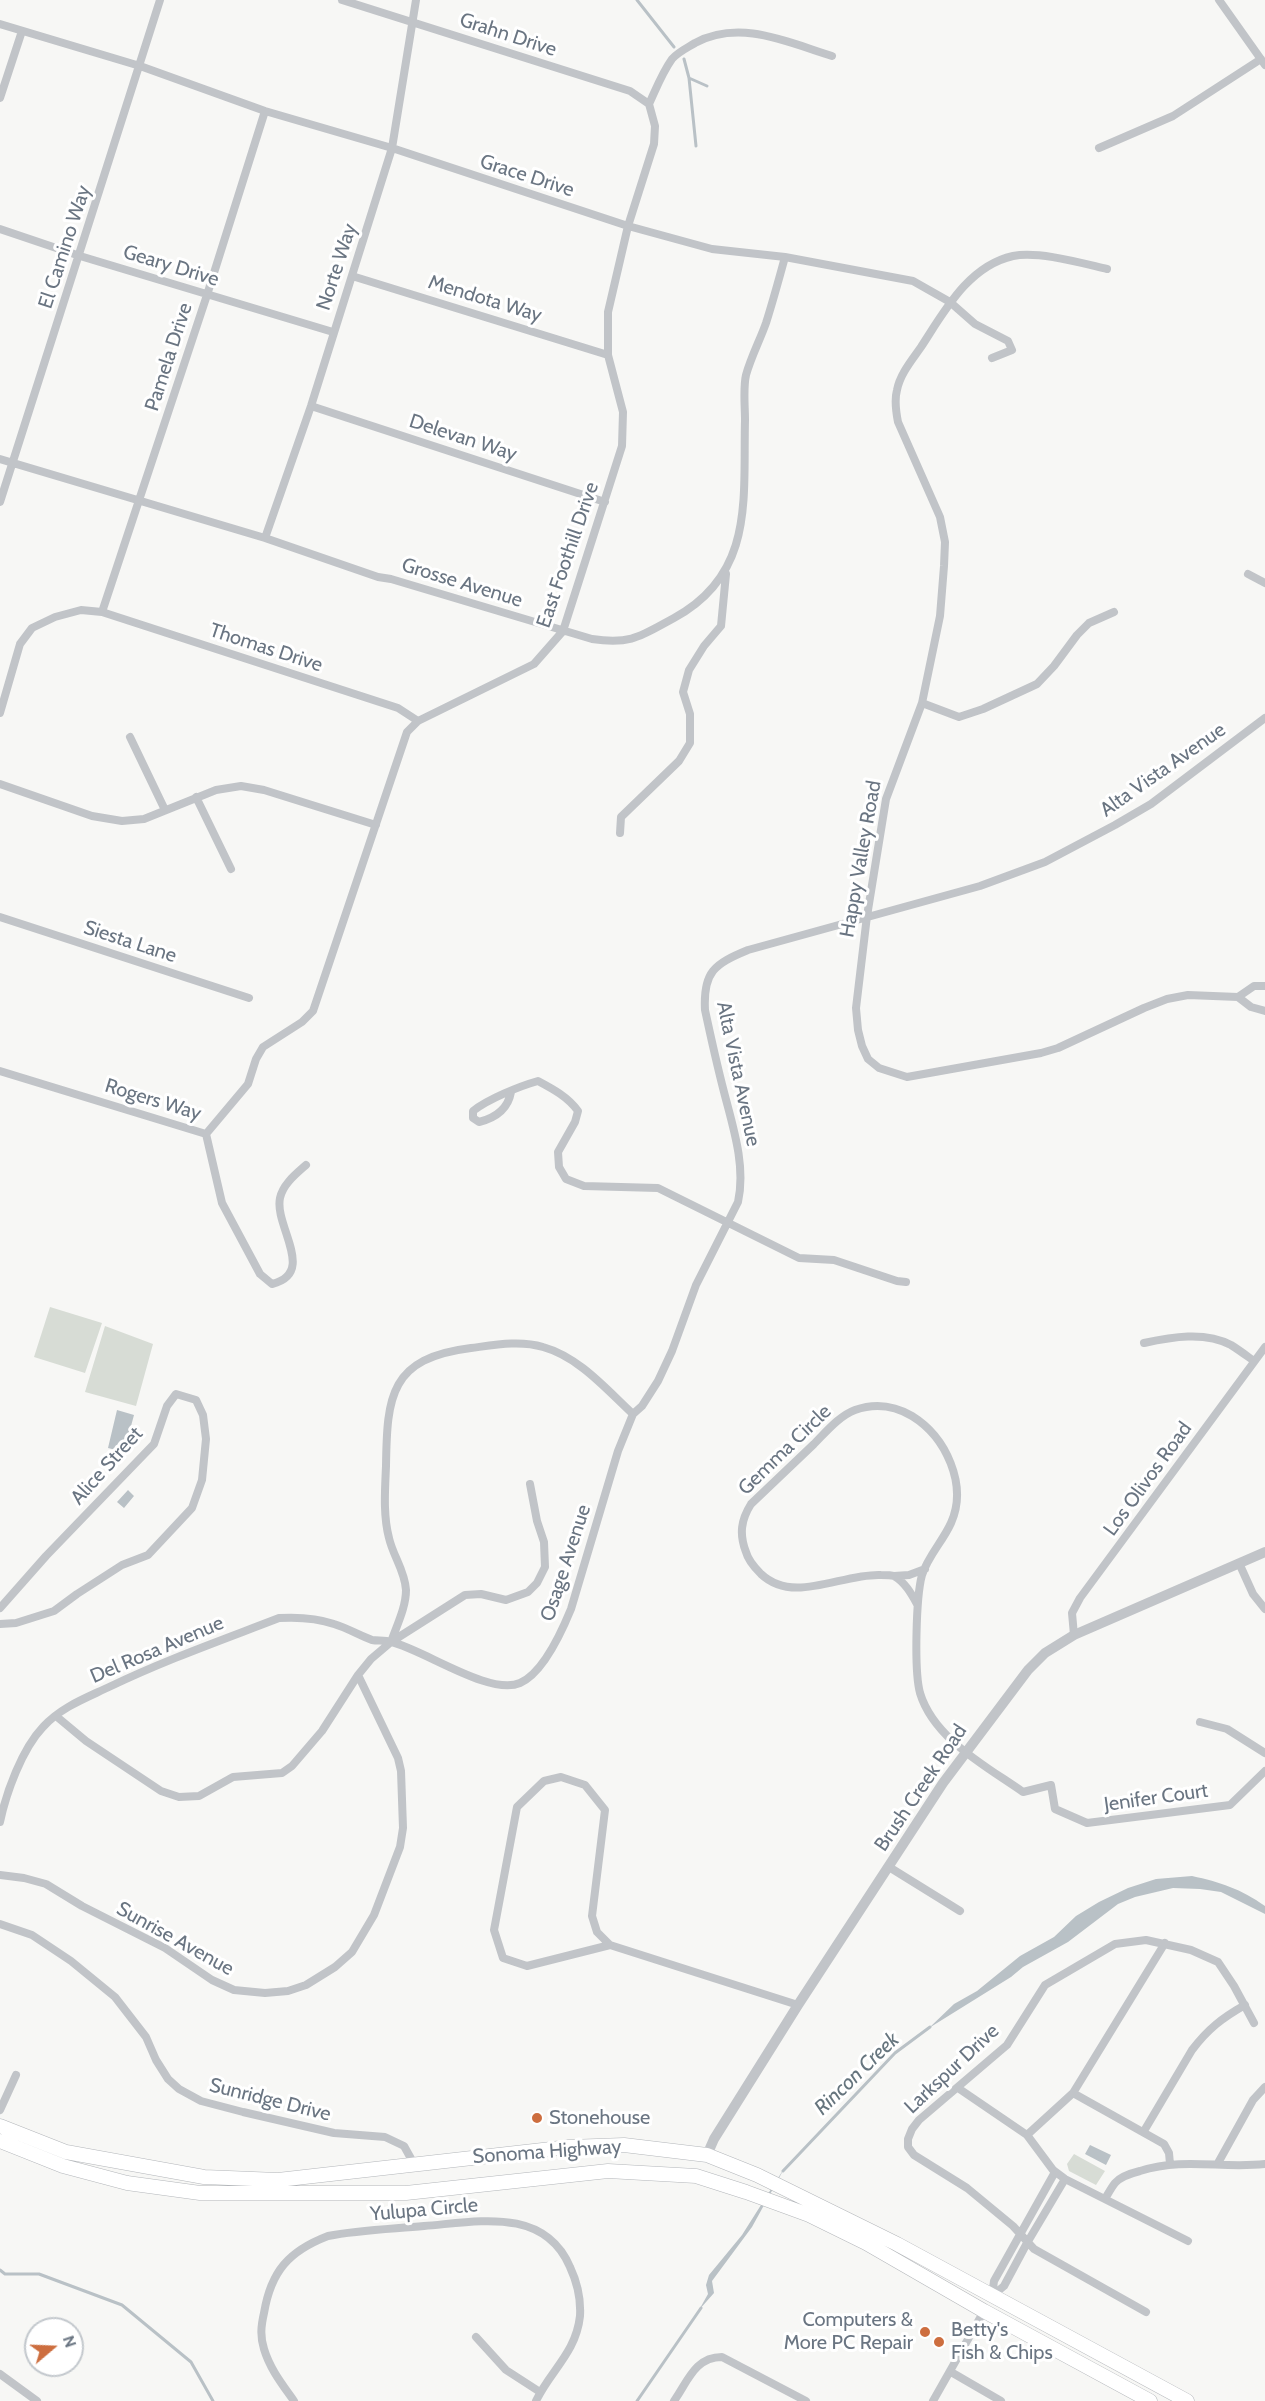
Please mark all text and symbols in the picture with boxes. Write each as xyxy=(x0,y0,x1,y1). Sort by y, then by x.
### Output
street label: Grahn Drive xyxy=(457,8,559,62)
street label: Grace Drive xyxy=(477,150,577,202)
street label: El Camino Way xyxy=(34,182,96,312)
street label: Norte Way xyxy=(312,221,362,313)
street label: Geary Drive xyxy=(120,240,222,292)
street label: Mendota Way xyxy=(425,270,545,328)
street label: Pamela Drive xyxy=(140,300,198,414)
street label: Delevan Way xyxy=(406,409,520,467)
street label: East Foothill Drive xyxy=(532,479,604,631)
street label: Grosse Avenue xyxy=(399,553,525,613)
street label: Thomas Drive xyxy=(207,618,325,678)
street label: Alta Vista Avenue xyxy=(1096,718,1230,822)
street label: Happy Valley Road xyxy=(835,779,887,939)
street label: Siesta Lane xyxy=(81,916,179,968)
street label: Alta Vista Avenue xyxy=(711,999,765,1149)
street label: Rogers Way xyxy=(102,1074,204,1126)
street label: Gemma Circle xyxy=(734,1400,836,1500)
street label: Los Olivos Road xyxy=(1099,1417,1197,1541)
street label: Alice Street xyxy=(66,1422,148,1510)
street label: Osage Avenue xyxy=(536,1502,596,1624)
street label: Del Rosa Avenue xyxy=(87,1611,227,1689)
street label: Brush Creek Road xyxy=(870,1720,972,1856)
street label: Jenifer Court xyxy=(1103,1779,1209,1817)
street label: Sunrise Avenue xyxy=(112,1897,238,1981)
street label: Larkspur Drive xyxy=(900,2019,1004,2119)
water label: Rincon Creek xyxy=(809,2027,905,2121)
street label: Sunridge Drive xyxy=(207,2073,333,2127)
place label: Stonehouse xyxy=(549,2106,650,2130)
marker: Stonehouse xyxy=(530,2111,544,2125)
street label: Sonoma Highway xyxy=(472,2135,622,2169)
street label: Yulupa Circle xyxy=(369,2193,479,2227)
place label: Computers & More PC Repair xyxy=(784,2308,913,2355)
north arrow xyxy=(24,2317,84,2377)
place label: Betty's Fish & Chips xyxy=(951,2318,1053,2365)
marker: Computers & More PC Repair xyxy=(918,2325,932,2339)
text: N xyxy=(59,2333,80,2350)
marker: Betty's Fish & Chips xyxy=(932,2335,946,2349)

